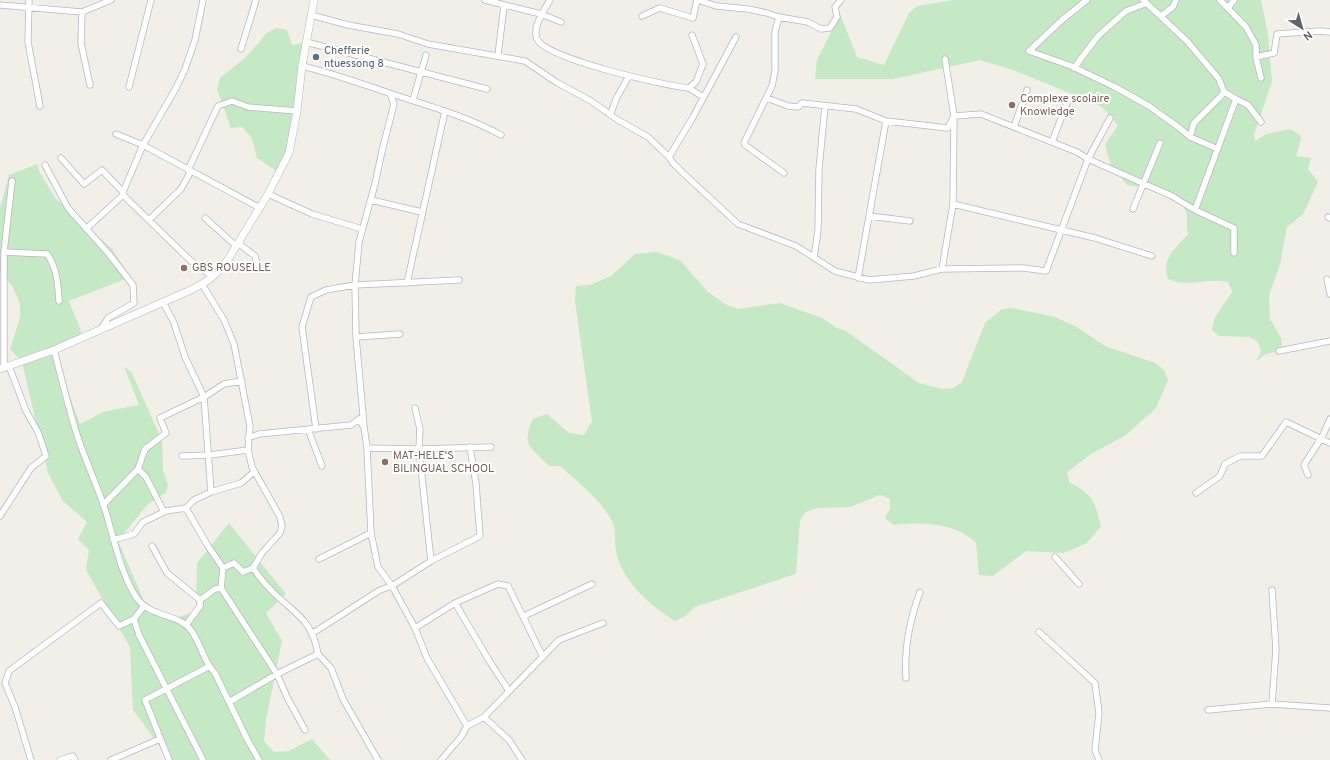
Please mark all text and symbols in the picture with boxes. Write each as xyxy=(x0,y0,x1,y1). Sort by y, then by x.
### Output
north arrow xyxy=(1282,8,1322,48)
text: N xyxy=(1300,27,1315,43)
place label: Chefferie ntuessong 8 xyxy=(324,44,384,71)
marker: Chefferie ntuessong 8 xyxy=(311,52,321,62)
place label: Complexe scolaire Knowledge xyxy=(1020,92,1110,119)
marker: Complexe scolaire Knowledge xyxy=(1007,100,1017,110)
place label: GBS ROUSELLE xyxy=(192,261,271,275)
marker: GBS ROUSELLE xyxy=(179,263,189,273)
place label: MAT-HELE'S BILINGUAL SCHOOL xyxy=(393,449,494,476)
marker: MAT-HELE'S BILINGUAL SCHOOL xyxy=(380,457,390,467)

